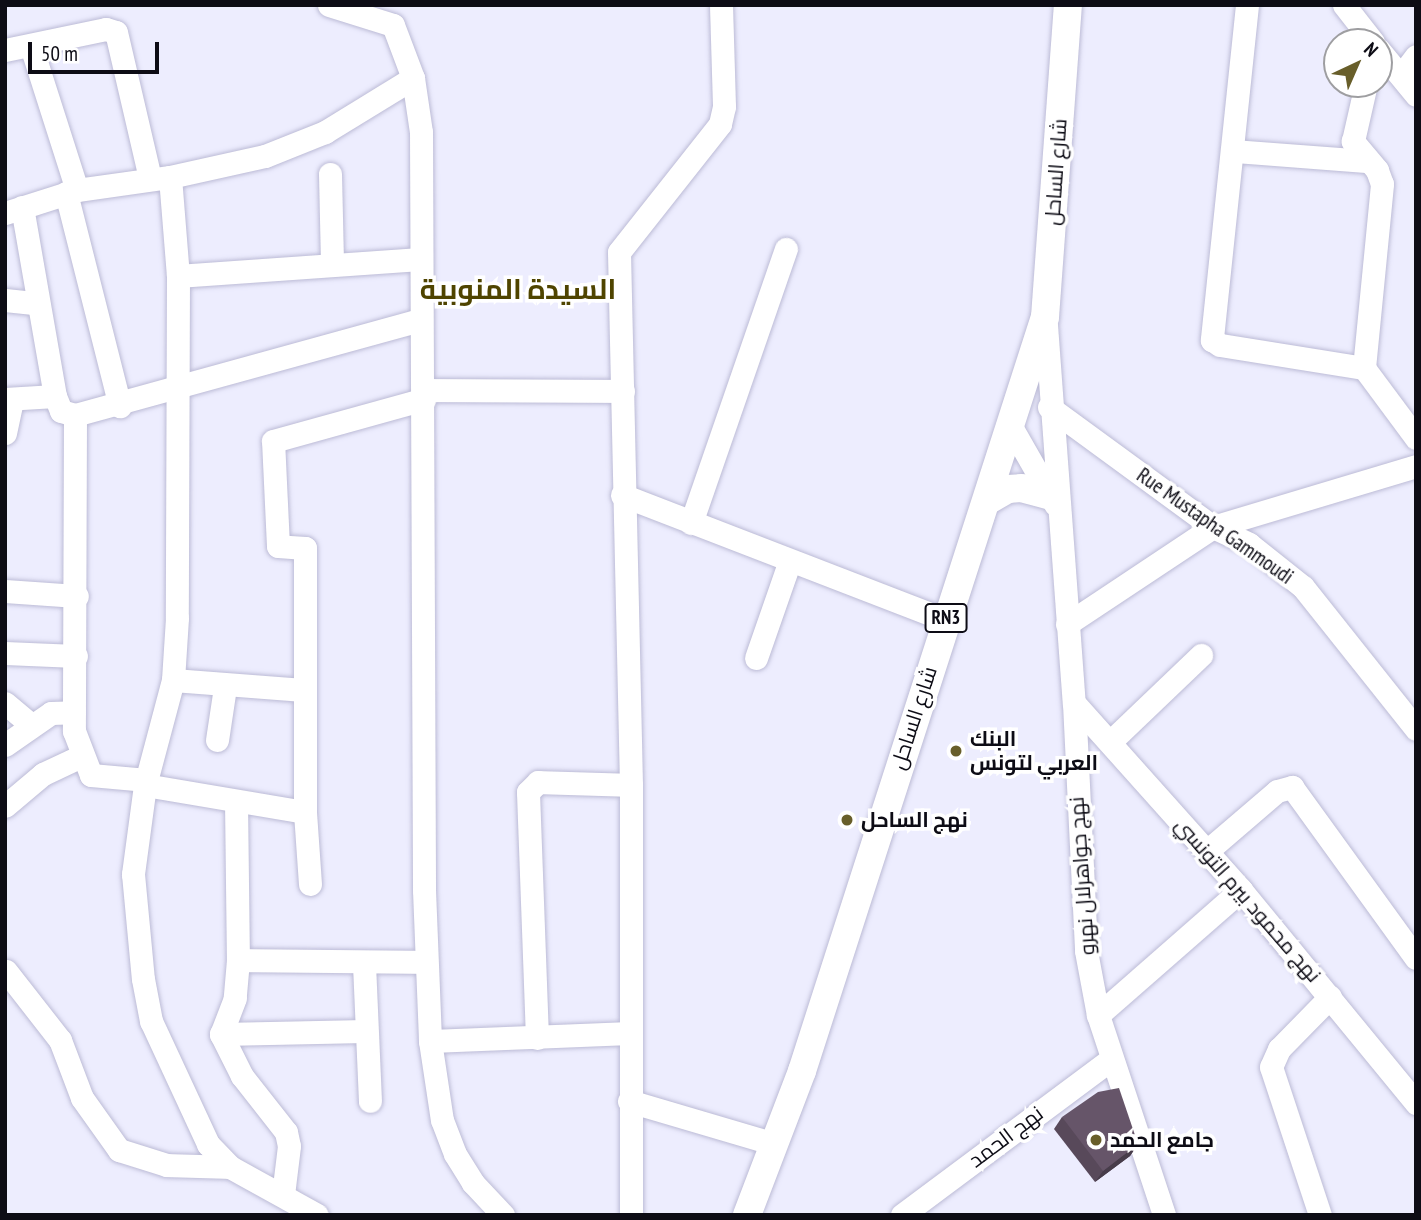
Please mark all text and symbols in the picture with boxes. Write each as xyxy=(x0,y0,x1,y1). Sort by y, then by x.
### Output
scale bar xyxy=(32,28,163,72)
north arrow xyxy=(1323,28,1393,98)
text: N xyxy=(1359,37,1383,62)
text: 50 m xyxy=(41,40,78,67)
street label: شارع الساحل xyxy=(1040,118,1072,226)
district label: السيدة المنوبية xyxy=(420,272,616,306)
street label: Rue Mustapha Gammoudi xyxy=(1132,463,1298,589)
road number: RN3 xyxy=(923,603,969,634)
street label: شارع الساحل xyxy=(885,663,943,773)
place label: البنك العربي لتونس xyxy=(970,726,1098,776)
marker: البنك العربي لتونس xyxy=(948,743,964,759)
street label: نهج جواهرلال نهرو xyxy=(1064,796,1100,956)
place label: نهج الساحل xyxy=(861,807,968,833)
marker: نهج الساحل xyxy=(839,812,855,828)
street label: نهج محمود بيرم التونسي xyxy=(1170,813,1326,987)
street label: نهج الحمد xyxy=(964,1101,1048,1173)
place label: جامع الحمد xyxy=(1110,1127,1214,1153)
marker: جامع الحمد xyxy=(1088,1132,1104,1148)

